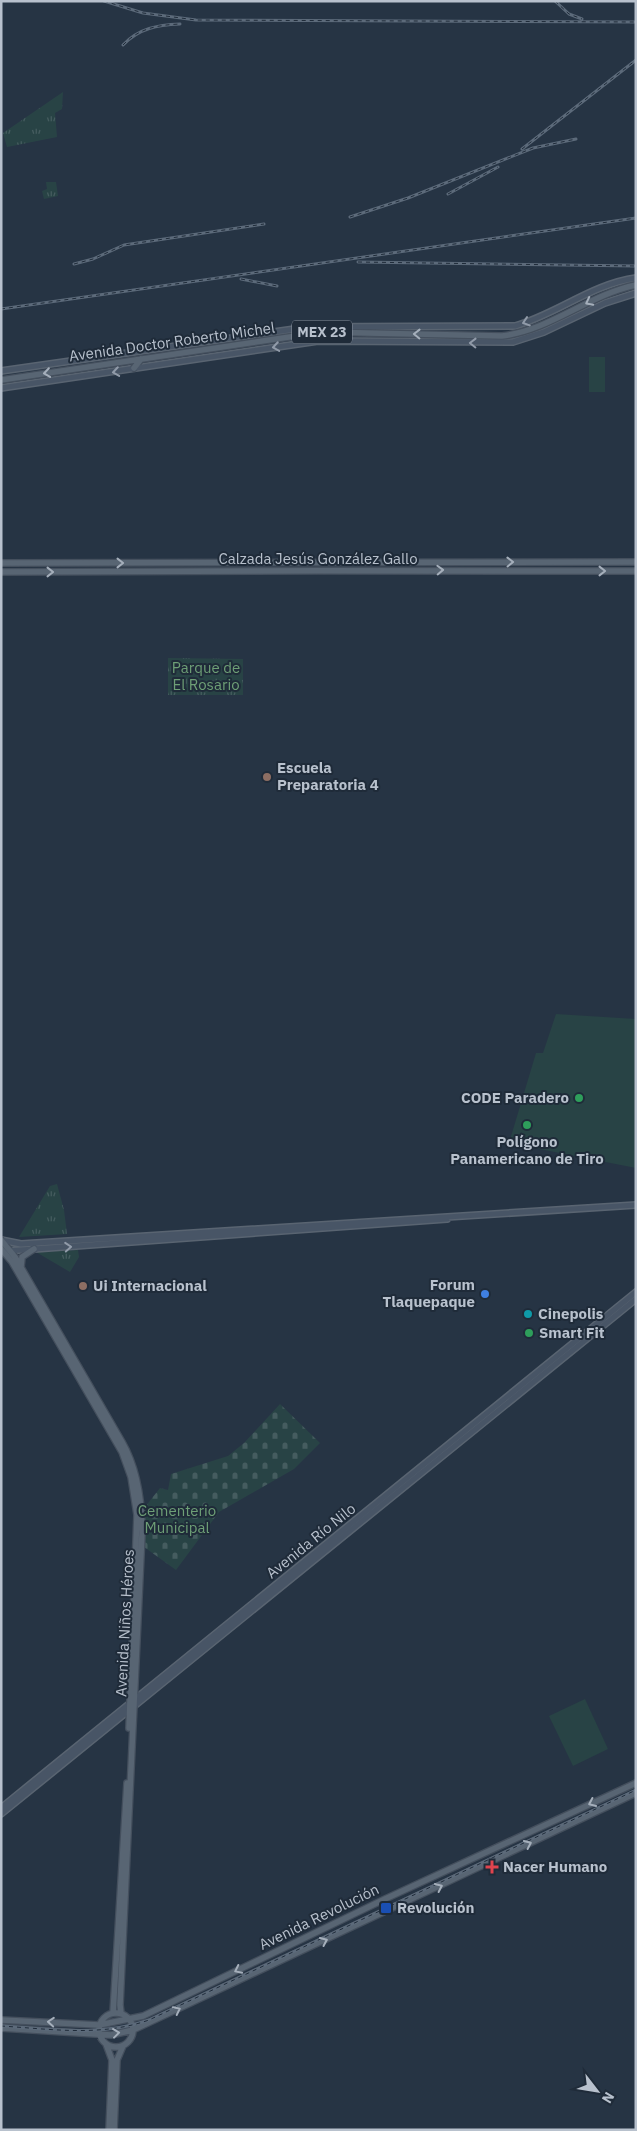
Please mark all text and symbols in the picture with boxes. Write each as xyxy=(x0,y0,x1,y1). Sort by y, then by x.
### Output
one-way arrow xyxy=(586,296,595,306)
one-way arrow xyxy=(522,317,531,327)
street label: Avenida Doctor Roberto Michel xyxy=(68,318,276,365)
road number: MEX 23 xyxy=(292,321,352,344)
one-way arrow xyxy=(413,329,420,339)
one-way arrow xyxy=(469,338,477,348)
one-way arrow xyxy=(272,341,280,352)
one-way arrow xyxy=(111,366,120,376)
one-way arrow xyxy=(43,367,51,378)
street label: Calzada Jesús González Gallo xyxy=(218,549,418,568)
one-way arrow xyxy=(506,557,514,567)
one-way arrow xyxy=(116,558,124,568)
one-way arrow xyxy=(436,565,444,575)
one-way arrow xyxy=(46,566,54,577)
one-way arrow xyxy=(599,566,607,576)
park label: Parque de El Rosario xyxy=(172,658,240,694)
place label: Escuela Preparatoria 4 xyxy=(277,758,379,794)
marker: Escuela Preparatoria 4 xyxy=(261,771,273,783)
place label: CODE Paradero xyxy=(461,1088,569,1107)
marker: CODE Paradero xyxy=(573,1092,585,1104)
marker: Polígono Panamericano de Tiro xyxy=(521,1119,533,1131)
place label: Polígono Panamericano de Tiro xyxy=(450,1132,604,1168)
one-way arrow xyxy=(65,1242,73,1253)
place label: Forum Tlaquepaque xyxy=(383,1275,475,1311)
place label: Ui Internacional xyxy=(93,1276,207,1295)
marker: Ui Internacional xyxy=(77,1280,89,1292)
marker: Forum Tlaquepaque xyxy=(479,1288,491,1300)
place label: Cinepolis xyxy=(538,1304,604,1323)
marker: Cinepolis xyxy=(522,1308,534,1320)
place label: Smart Fit xyxy=(539,1323,605,1342)
marker: Smart Fit xyxy=(523,1327,535,1339)
street label: Avenida Río Nilo xyxy=(262,1499,359,1582)
park label: Cementerio Municipal xyxy=(138,1501,216,1537)
street label: Avenida Niños Héroes xyxy=(111,1549,138,1697)
one-way arrow xyxy=(588,1797,597,1807)
one-way arrow xyxy=(523,1840,532,1850)
place label: Nacer Humano xyxy=(503,1857,607,1876)
marker: Nacer Humano xyxy=(485,1860,499,1874)
street label: Avenida Revolución xyxy=(256,1879,382,1954)
one-way arrow xyxy=(434,1882,443,1893)
place label: Revolución xyxy=(397,1898,475,1917)
marker: Revolución xyxy=(379,1901,393,1915)
one-way arrow xyxy=(319,1936,328,1947)
one-way arrow xyxy=(234,1964,243,1974)
one-way arrow xyxy=(172,2007,181,2017)
one-way arrow xyxy=(46,2017,54,2028)
one-way arrow xyxy=(113,2028,121,2039)
north arrow xyxy=(572,2066,622,2116)
text: N xyxy=(598,2089,618,2107)

